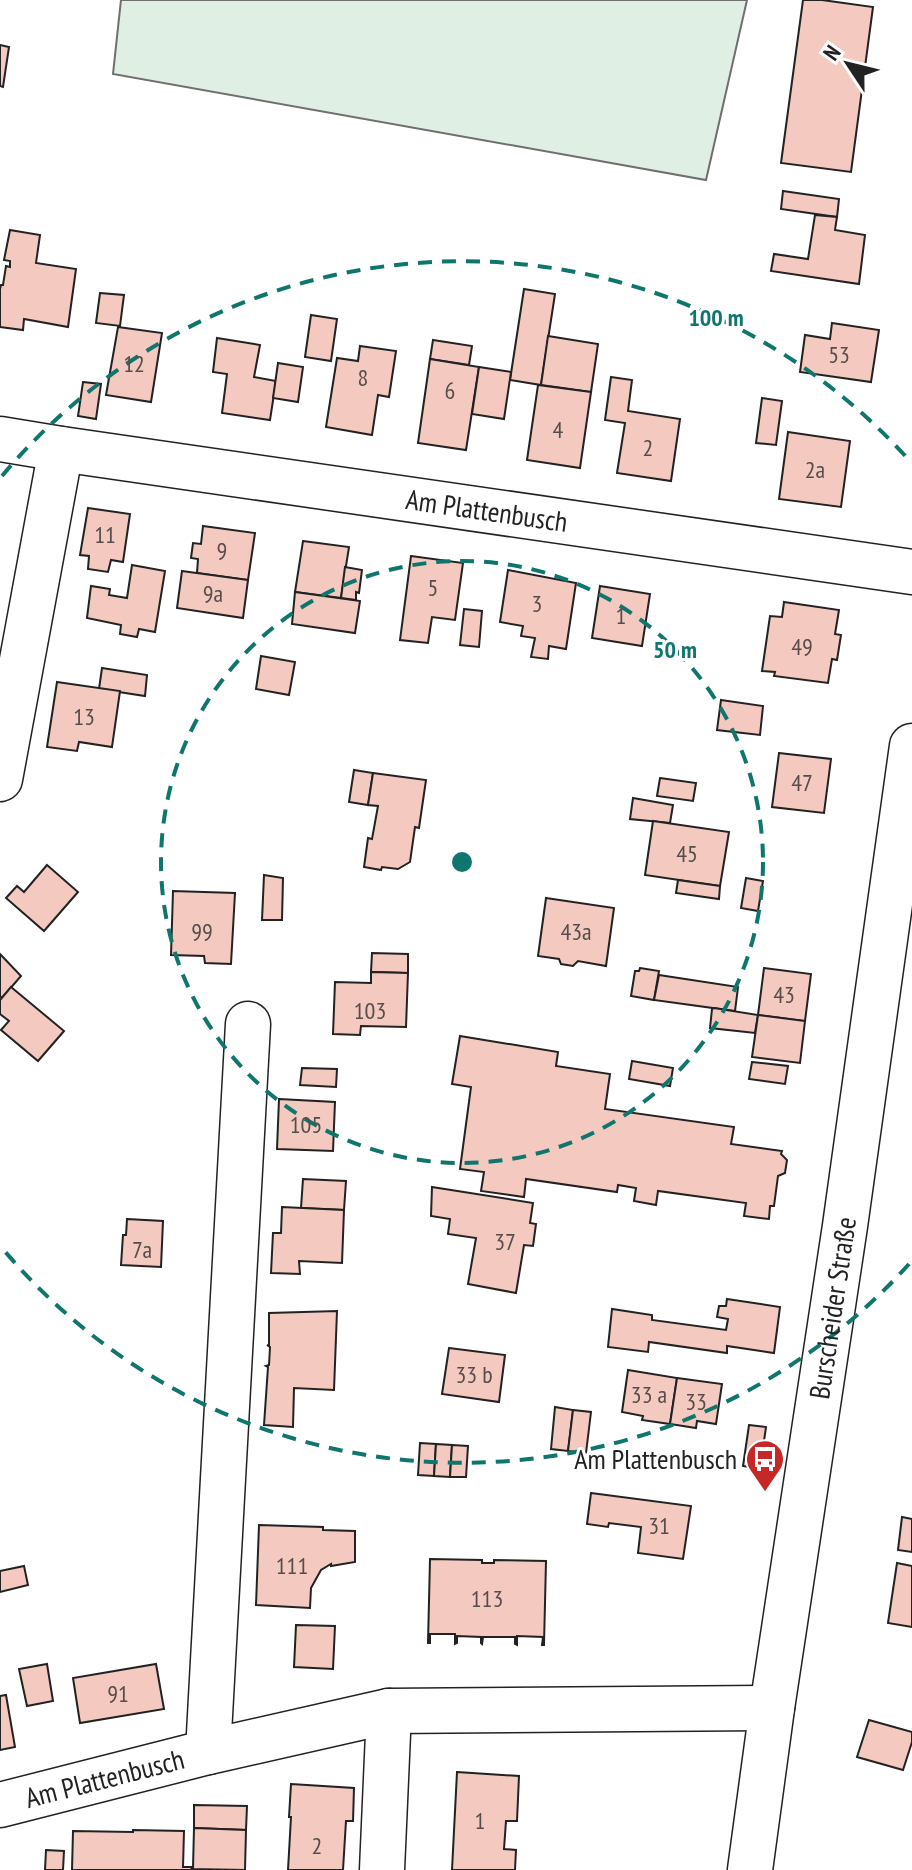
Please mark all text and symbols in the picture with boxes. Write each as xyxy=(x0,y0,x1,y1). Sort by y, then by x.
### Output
north arrow xyxy=(808,24,888,104)
text: N xyxy=(817,40,846,65)
text: 100 m xyxy=(688,302,744,333)
house number: 53 xyxy=(828,339,850,370)
house number: 12 xyxy=(123,348,145,379)
house number: 8 xyxy=(358,362,368,393)
house number: 6 xyxy=(445,375,455,406)
house number: 4 xyxy=(553,414,564,445)
house number: 2 xyxy=(643,432,653,463)
house number: 2a xyxy=(805,454,825,485)
street label: Am Plattenbusch xyxy=(404,480,570,540)
house number: 11 xyxy=(94,519,116,550)
house number: 9 xyxy=(217,535,227,566)
house number: 5 xyxy=(428,572,438,603)
house number: 9a xyxy=(203,578,223,609)
house number: 3 xyxy=(532,588,542,619)
house number: 1 xyxy=(616,600,626,631)
house number: 49 xyxy=(791,631,813,662)
text: 50 m xyxy=(653,634,697,665)
house number: 13 xyxy=(73,701,95,732)
house number: 47 xyxy=(791,767,813,798)
house number: 45 xyxy=(676,838,698,869)
centre of rings xyxy=(448,848,476,876)
house number: 99 xyxy=(191,916,213,947)
house number: 43a xyxy=(560,916,592,947)
house number: 43 xyxy=(773,979,795,1010)
house number: 103 xyxy=(354,995,386,1026)
house number: 105 xyxy=(290,1109,322,1140)
street label: Burscheider Straße xyxy=(800,1215,864,1402)
house number: 37 xyxy=(494,1226,516,1257)
house number: 7a xyxy=(132,1234,152,1265)
house number: 33 b xyxy=(455,1359,493,1390)
house number: 33 a xyxy=(631,1379,667,1410)
house number: 33 xyxy=(685,1386,707,1417)
bus stop icon: Am Plattenbusch xyxy=(744,1438,786,1493)
place label: Am Plattenbusch xyxy=(574,1440,737,1477)
house number: 31 xyxy=(648,1510,670,1541)
house number: 111 xyxy=(276,1550,308,1581)
house number: 113 xyxy=(471,1583,503,1614)
house number: 91 xyxy=(107,1678,129,1709)
street label: Am Plattenbusch xyxy=(21,1740,188,1816)
house number: 1 xyxy=(475,1805,485,1836)
house number: 2 xyxy=(312,1830,322,1861)

